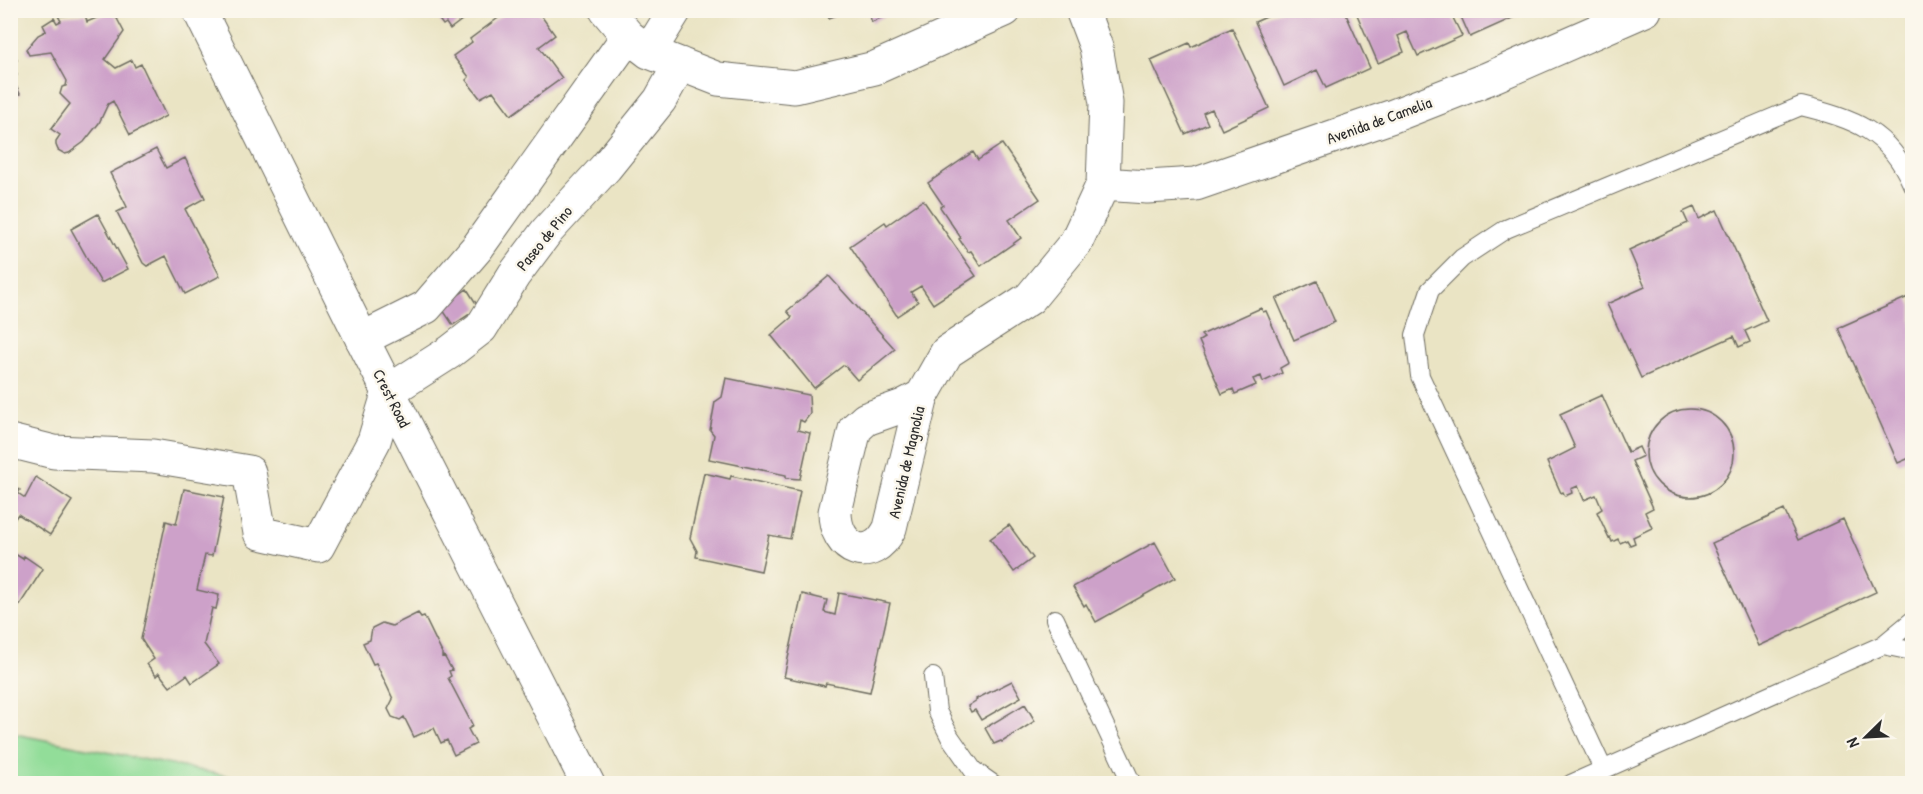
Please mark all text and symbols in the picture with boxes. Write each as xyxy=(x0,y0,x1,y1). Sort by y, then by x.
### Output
street label: Avenida de Camelia xyxy=(1323,91,1435,149)
street label: Paseo de Pino xyxy=(511,200,577,275)
street label: Crest Road xyxy=(368,365,416,431)
street label: Avenida de Magnolia xyxy=(882,404,930,520)
north arrow xyxy=(1836,707,1896,767)
text: N xyxy=(1840,734,1864,751)

